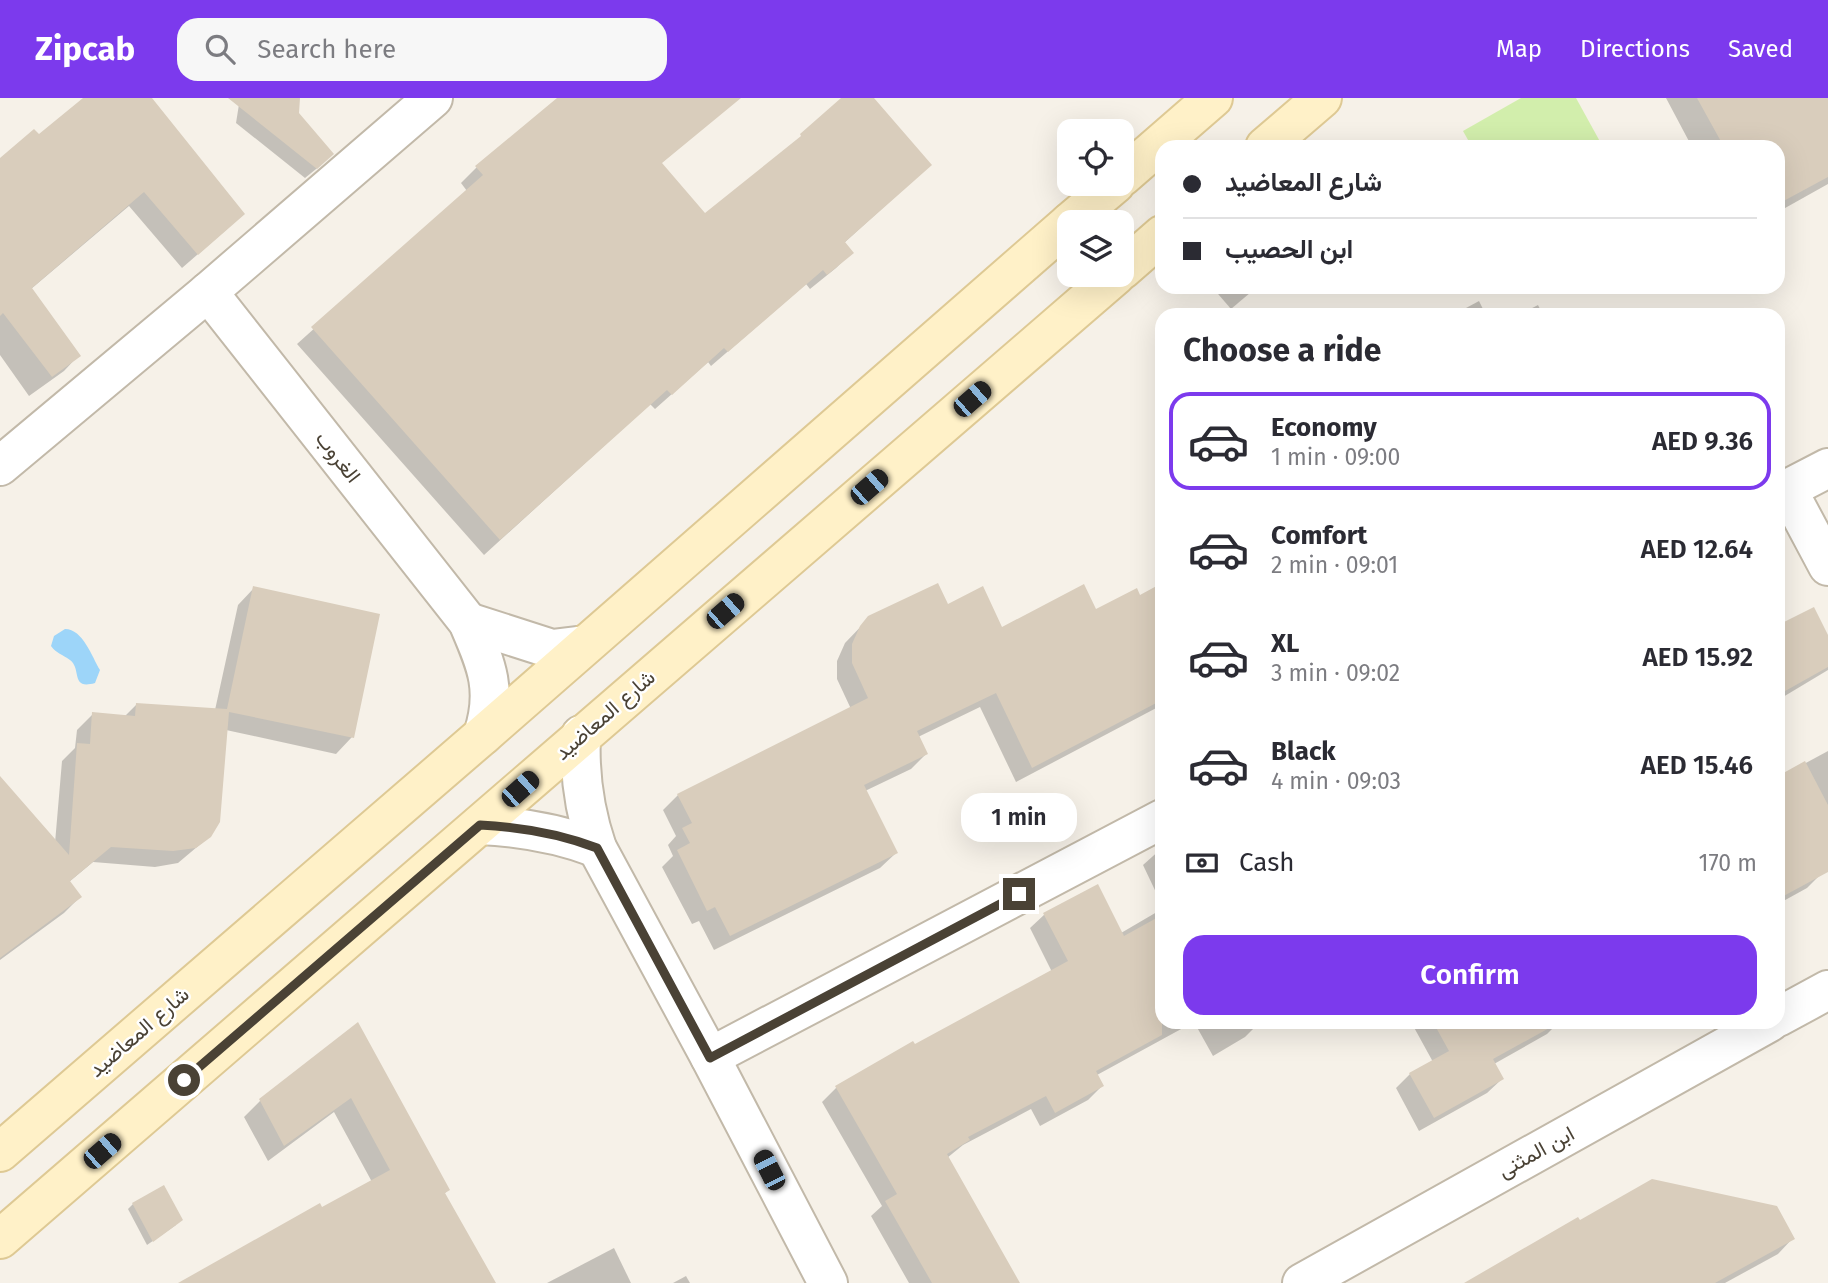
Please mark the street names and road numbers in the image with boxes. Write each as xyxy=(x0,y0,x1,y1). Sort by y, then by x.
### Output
street label: الغروب xyxy=(310,426,366,488)
street label: شارع المعاضيد xyxy=(549,664,661,766)
street label: شارع المعاضيد xyxy=(83,981,195,1083)
street label: ابن المثنى xyxy=(1493,1120,1579,1184)

